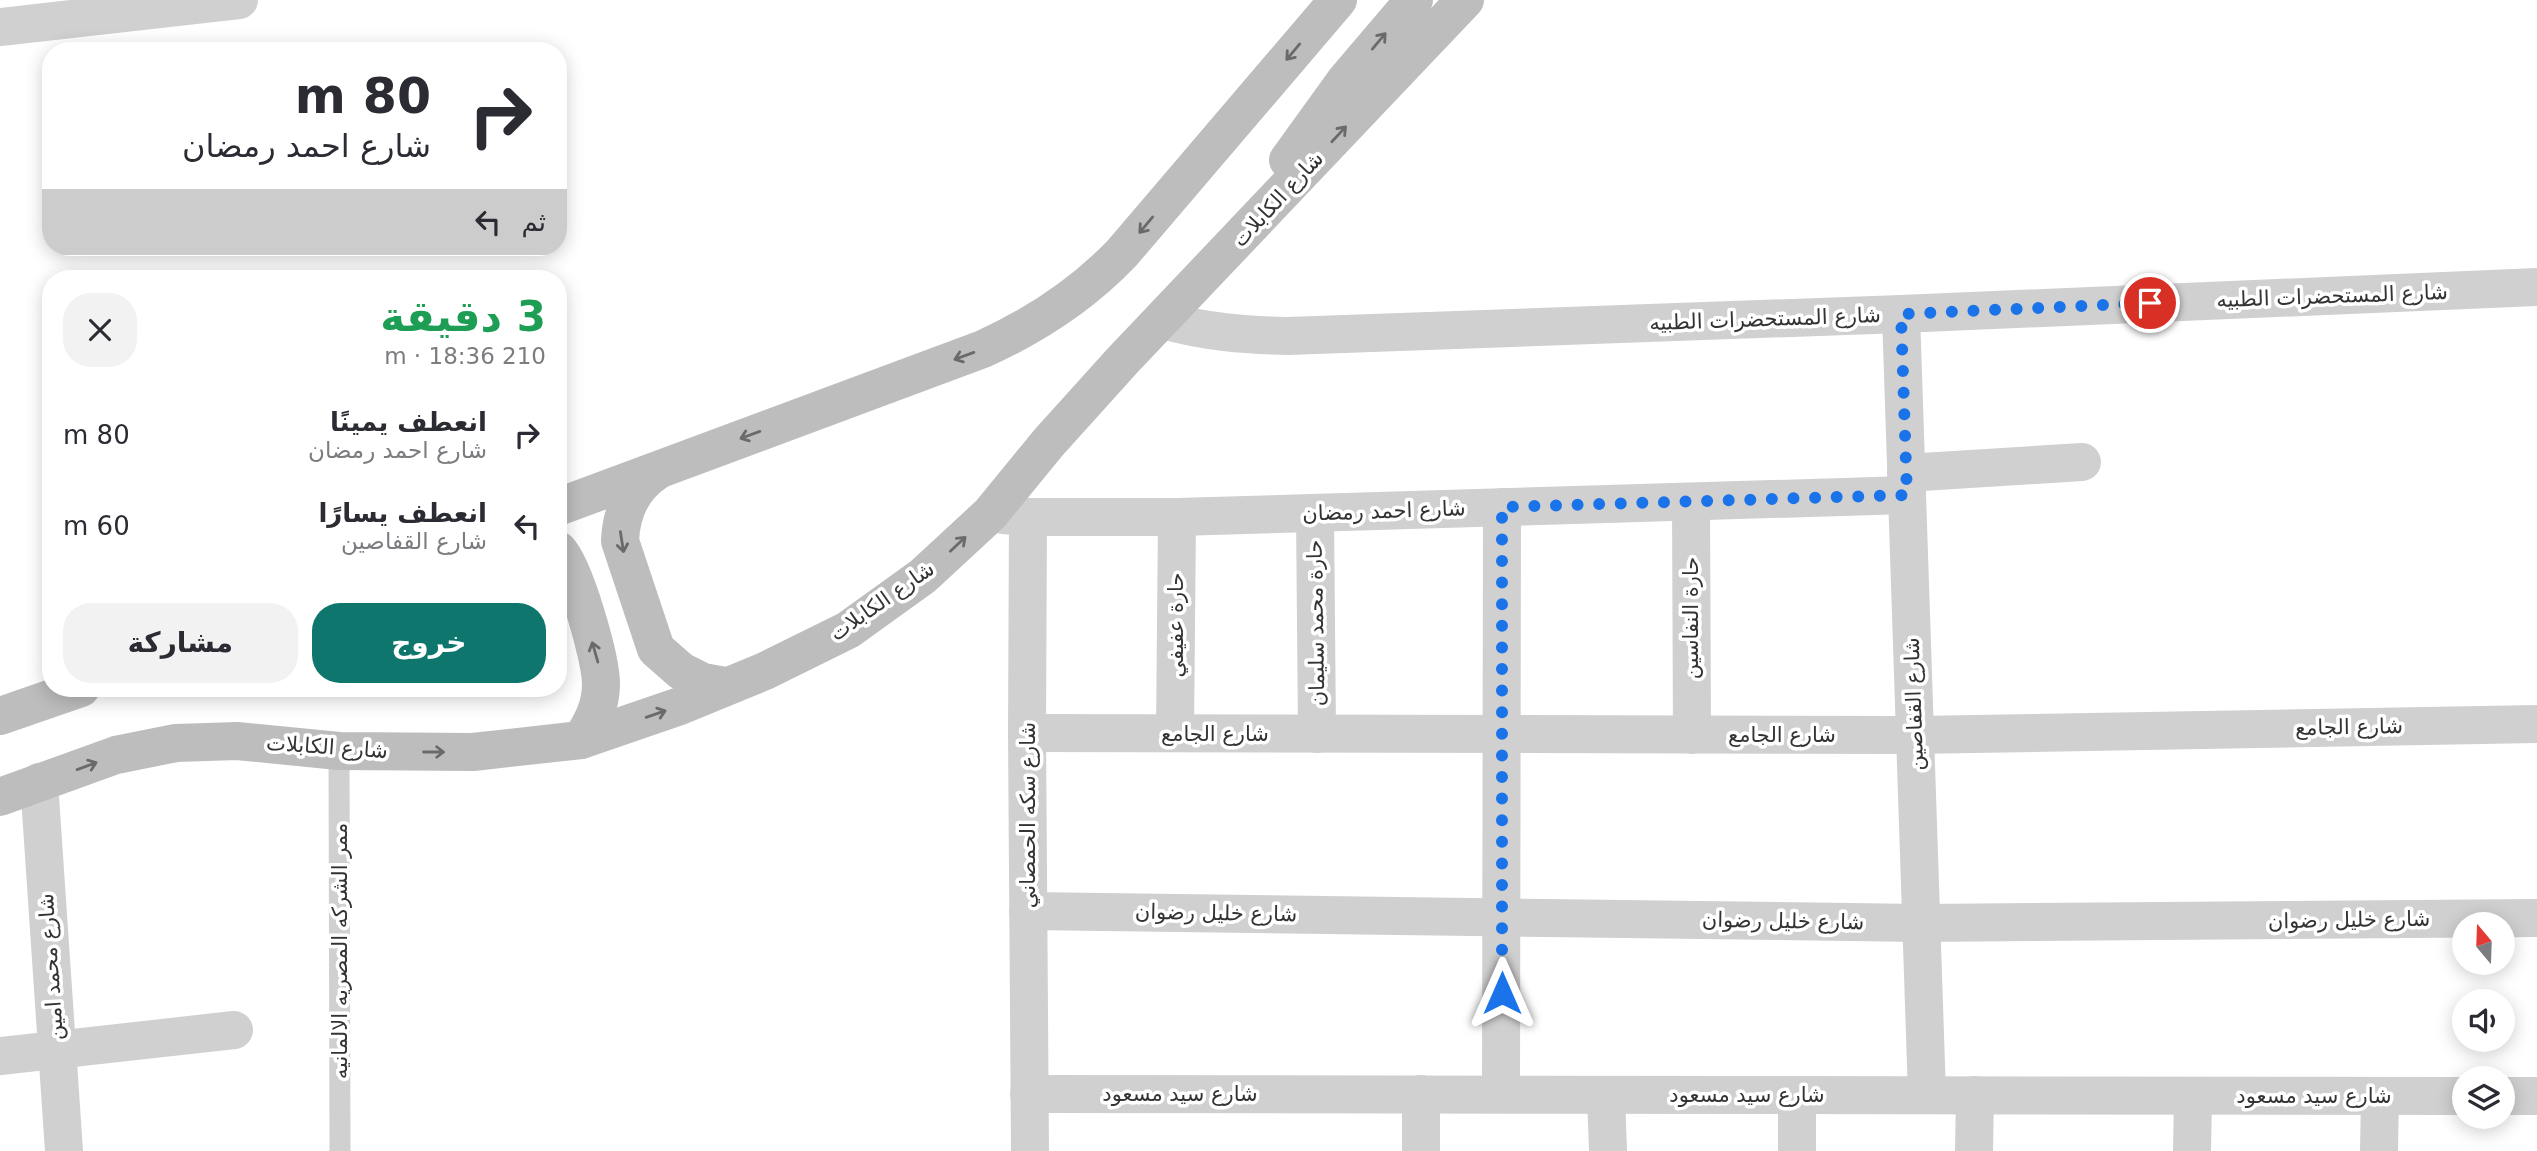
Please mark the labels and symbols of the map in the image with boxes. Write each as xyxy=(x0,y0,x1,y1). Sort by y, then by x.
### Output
one-way arrow xyxy=(1371,32,1387,50)
one-way arrow xyxy=(1286,43,1302,61)
one-way arrow xyxy=(1331,126,1348,143)
street label: شارع الكابلات xyxy=(1228,146,1328,252)
one-way arrow xyxy=(1138,216,1154,234)
pin xyxy=(2120,273,2180,333)
street label: شارع المستحضرات الطبيه xyxy=(2216,280,2448,312)
street label: شارع المستحضرات الطبيه xyxy=(1649,303,1881,335)
one-way arrow xyxy=(953,350,975,363)
one-way arrow xyxy=(740,429,762,442)
street label: شارع احمد رمضان xyxy=(1302,496,1466,526)
one-way arrow xyxy=(616,530,629,553)
one-way arrow xyxy=(949,535,966,552)
street label: حارة محمد سليمان xyxy=(1303,539,1329,707)
street label: شارع الكابلات xyxy=(825,556,939,646)
street label: حارة النفاسين xyxy=(1679,557,1703,679)
street label: حارة عفيفي xyxy=(1164,573,1188,677)
street label: شارع القفاصين xyxy=(1900,637,1928,771)
one-way arrow xyxy=(588,641,601,664)
one-way arrow xyxy=(645,707,667,720)
street label: شارع الجامع xyxy=(2295,714,2403,740)
street label: شارع سكه الحمصاني xyxy=(1016,722,1040,908)
street label: شارع الجامع xyxy=(1161,722,1269,746)
street label: شارع الجامع xyxy=(1728,723,1836,747)
street label: شارع الكابلات xyxy=(265,731,389,763)
one-way arrow xyxy=(422,745,445,759)
one-way arrow xyxy=(76,758,98,771)
street label: ممر الشركه المصريه الالمانيه xyxy=(328,823,352,1079)
street label: شارع محمد امين xyxy=(34,893,68,1041)
street label: شارع خليل رضوان xyxy=(1135,900,1297,926)
street label: شارع خليل رضوان xyxy=(2268,907,2430,933)
street label: شارع خليل رضوان xyxy=(1702,908,1864,934)
north arrow xyxy=(2452,912,2515,975)
position arrow xyxy=(1465,956,1539,1030)
street label: شارع سيد مسعود xyxy=(1102,1082,1258,1106)
street label: شارع سيد مسعود xyxy=(1669,1083,1825,1107)
street label: شارع سيد مسعود xyxy=(2236,1084,2392,1108)

